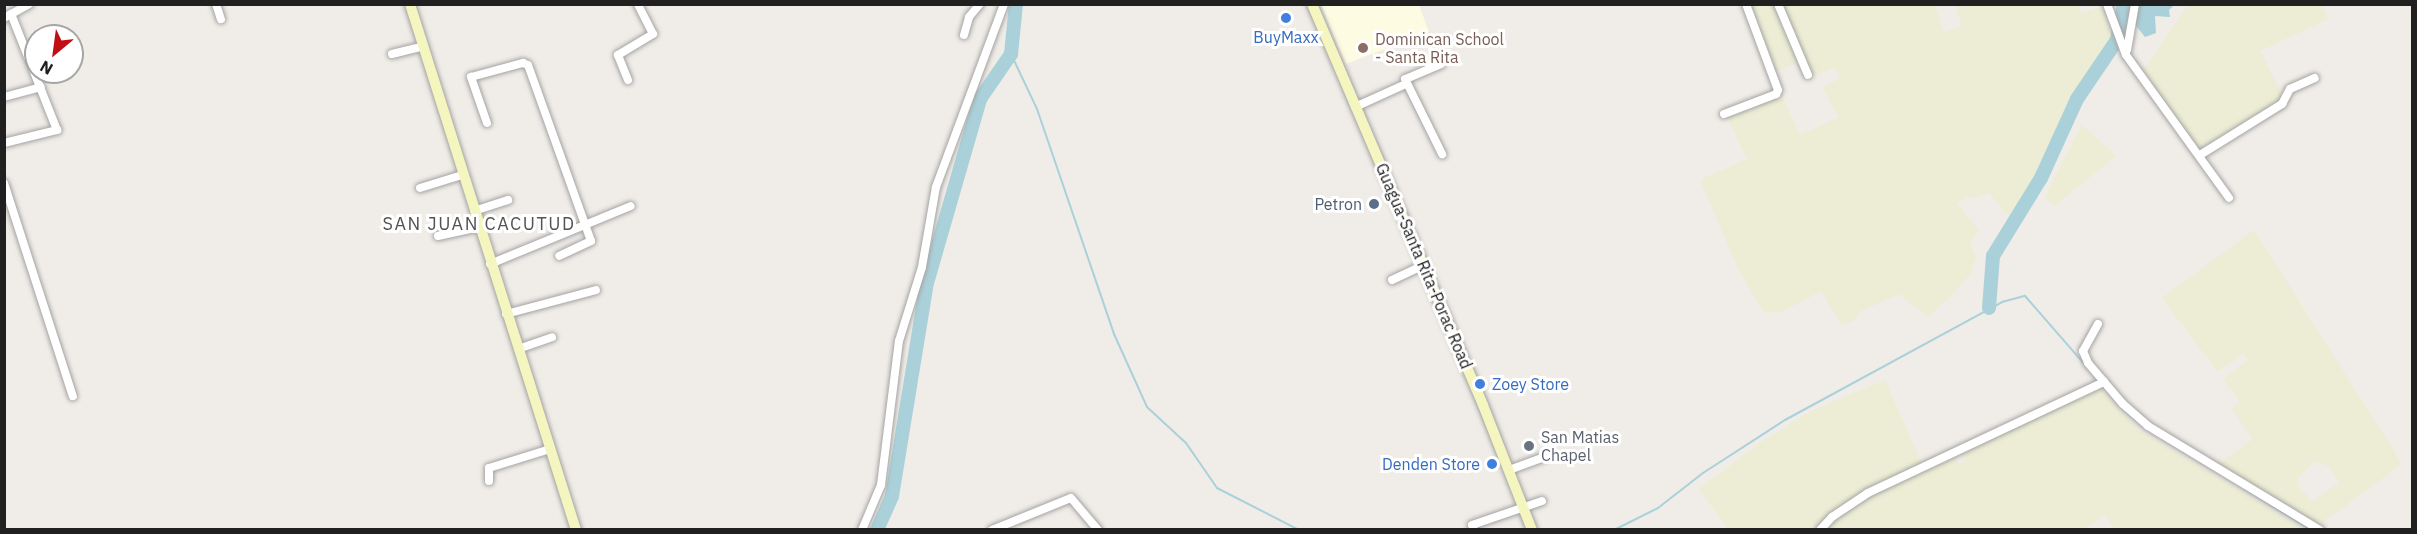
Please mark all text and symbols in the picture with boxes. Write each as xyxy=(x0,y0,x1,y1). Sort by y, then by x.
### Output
marker: BuyMaxx xyxy=(1279,11,1293,25)
north arrow xyxy=(24,24,84,84)
place label: BuyMaxx xyxy=(1253,27,1319,47)
place label: Dominican School - Santa Rita xyxy=(1375,29,1504,67)
marker: Dominican School - Santa Rita xyxy=(1356,41,1370,55)
text: N xyxy=(36,56,56,80)
street label: Guagua-Santa Rita-Porac Road xyxy=(1372,160,1476,372)
place label: Petron xyxy=(1314,194,1362,214)
marker: Petron xyxy=(1367,197,1381,211)
district label: SAN JUAN CACUTUD xyxy=(382,213,576,235)
place label: Zoey Store xyxy=(1492,374,1569,394)
marker: Zoey Store xyxy=(1473,377,1487,391)
place label: San Matias Chapel xyxy=(1541,427,1619,465)
marker: San Matias Chapel xyxy=(1522,439,1536,453)
place label: Denden Store xyxy=(1382,454,1480,474)
marker: Denden Store xyxy=(1485,457,1499,471)

